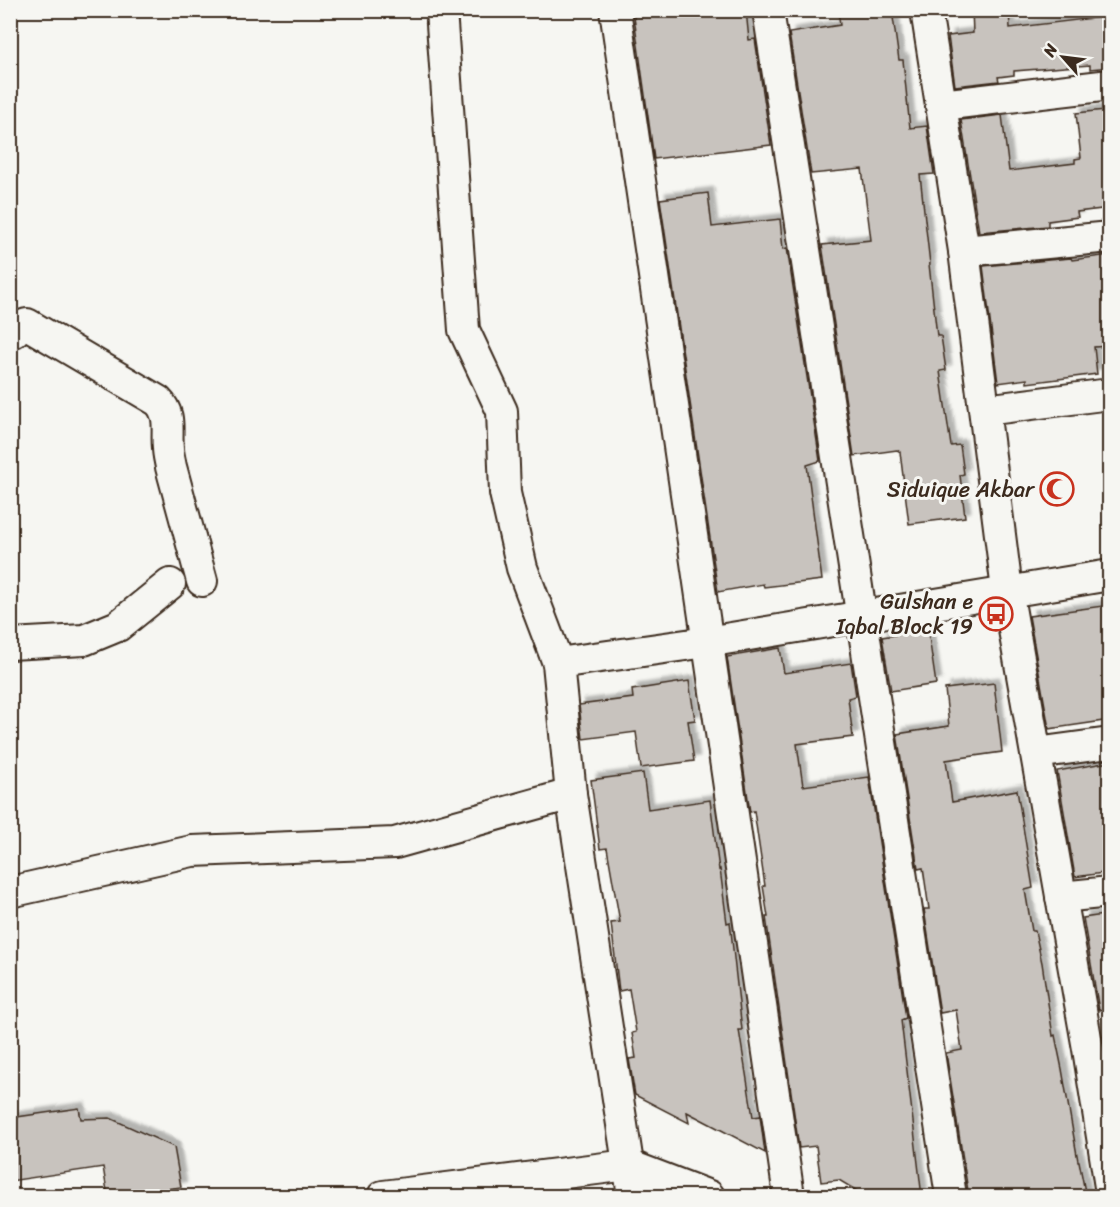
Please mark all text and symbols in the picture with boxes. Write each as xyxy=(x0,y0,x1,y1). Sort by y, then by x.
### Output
north arrow xyxy=(1033,27,1093,87)
text: N xyxy=(1034,38,1066,63)
place label: Siduique Akbar xyxy=(887,470,1036,509)
mosque icon: Siduique Akbar xyxy=(1039,471,1075,507)
place label: Gulshan e Iqbal Block 19 xyxy=(835,582,973,646)
bus stop icon: Gulshan e Iqbal Block 19 xyxy=(978,596,1014,632)

